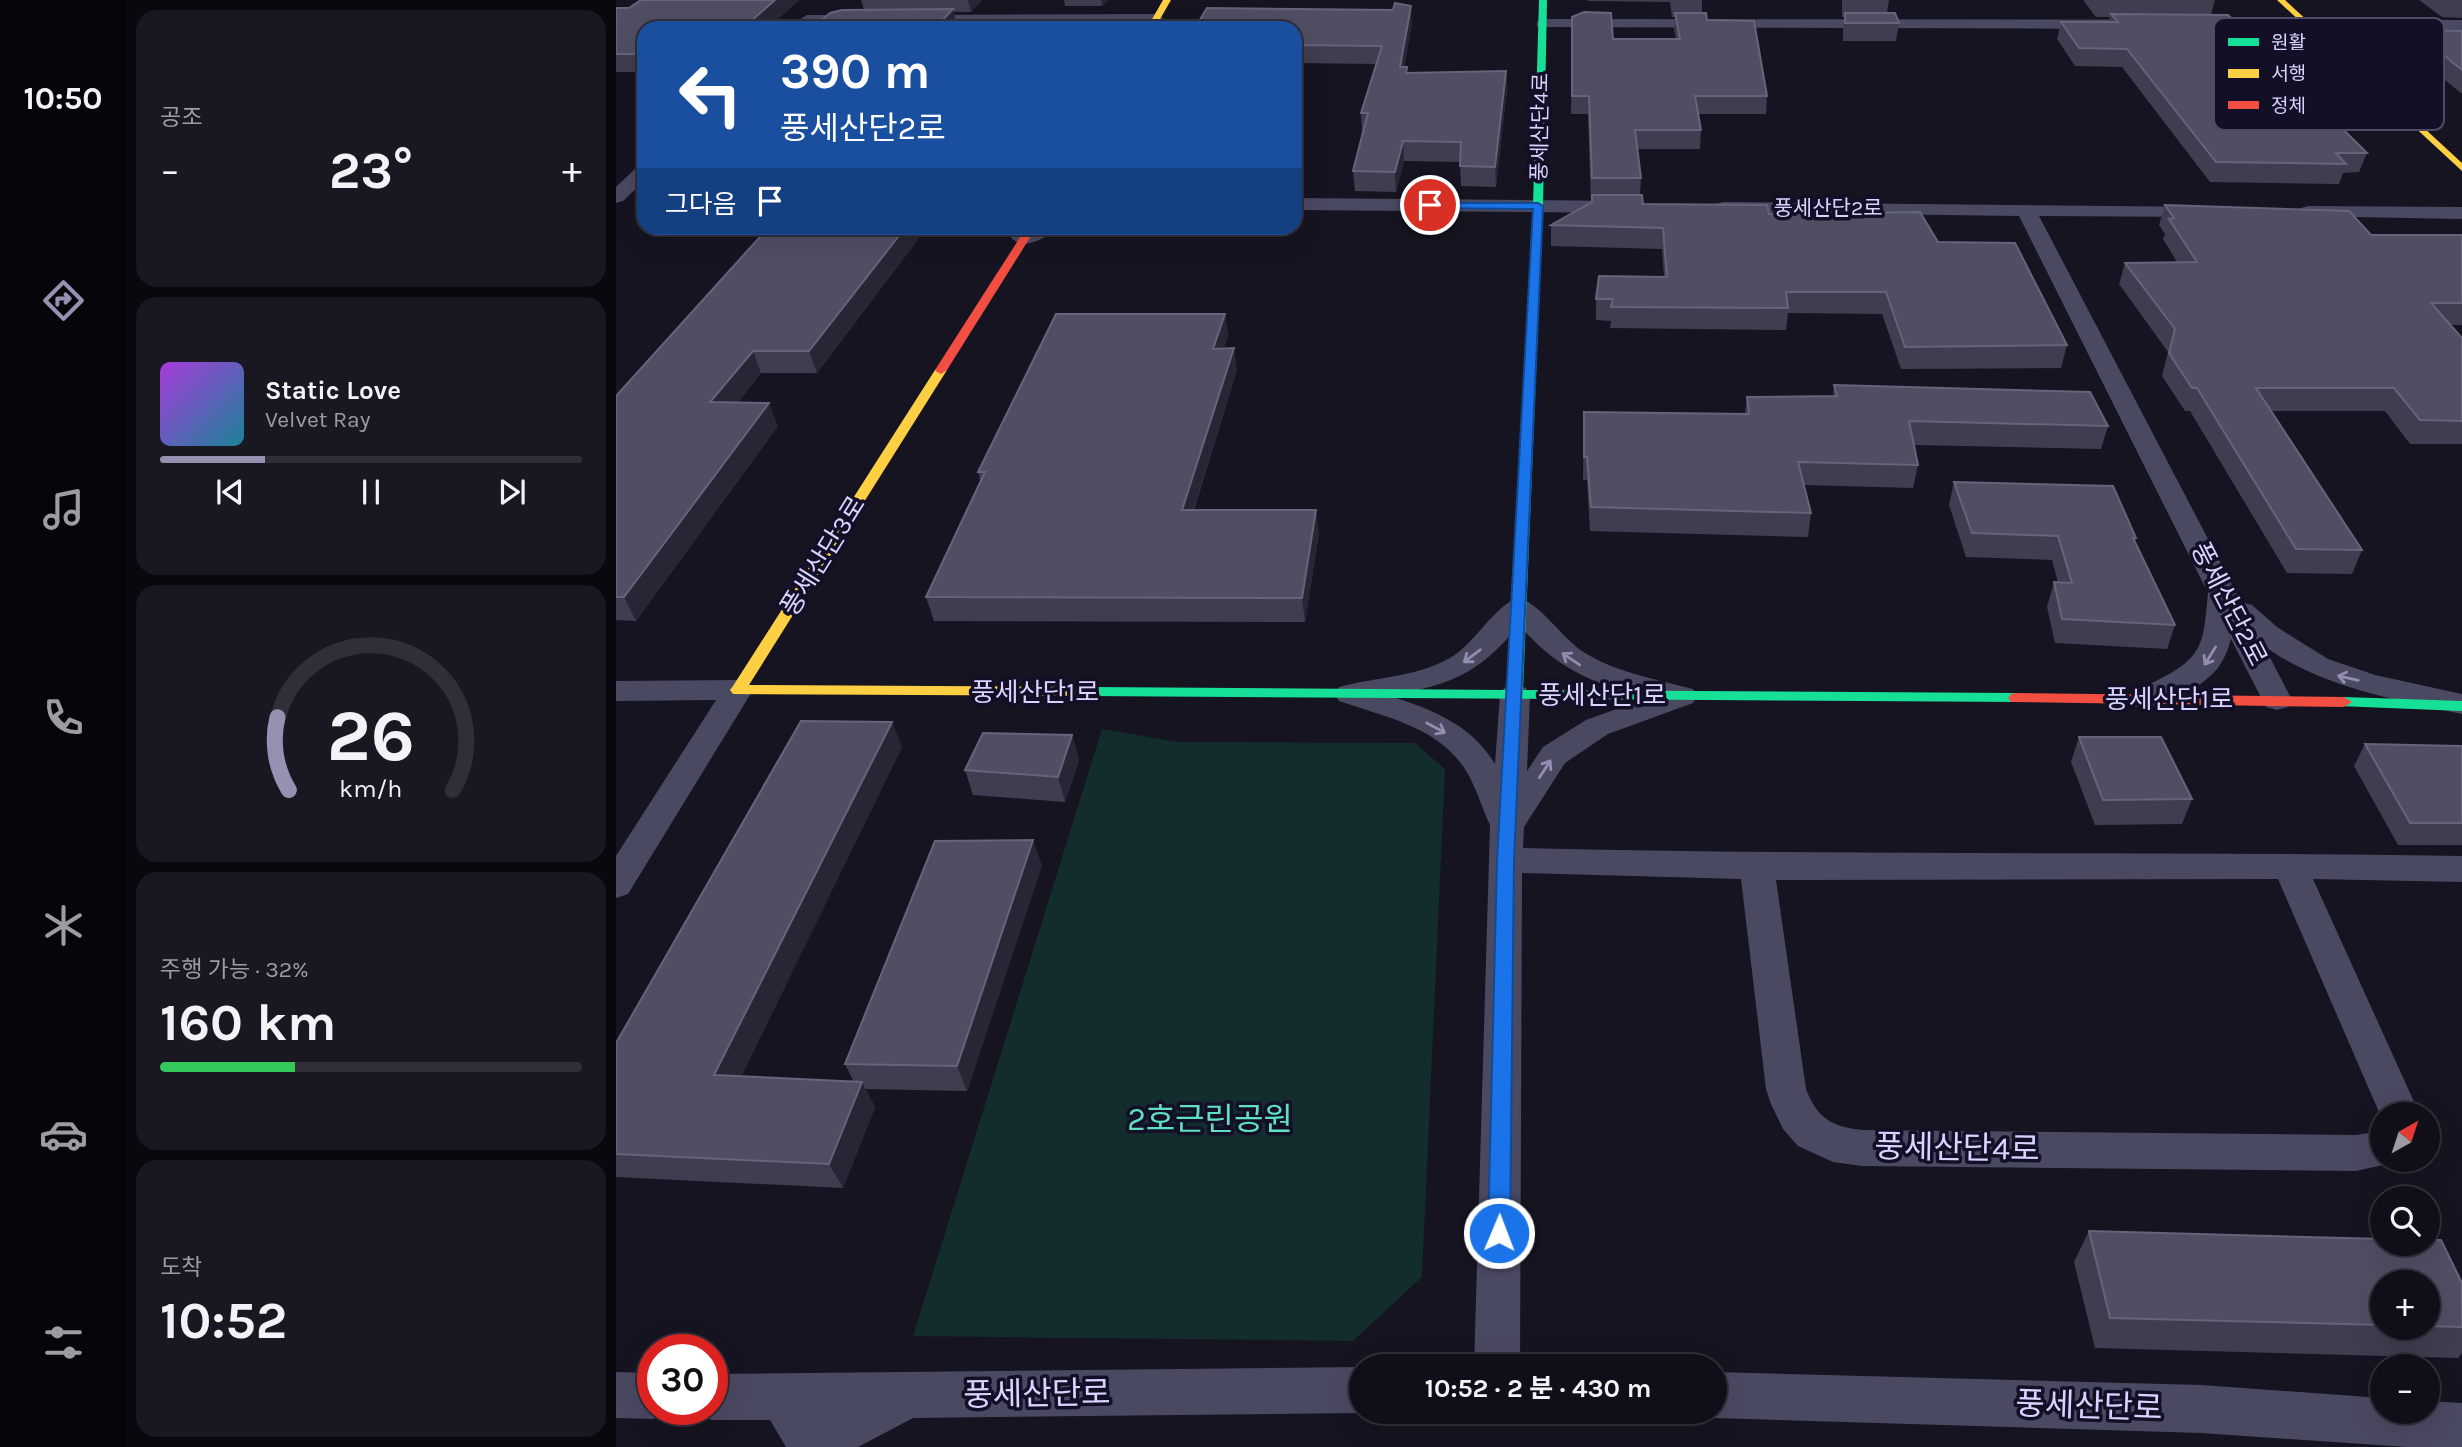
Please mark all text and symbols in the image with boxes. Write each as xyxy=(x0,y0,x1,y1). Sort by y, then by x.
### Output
legend xyxy=(2214,18,2444,130)
text: 원활 xyxy=(2271,32,2306,54)
text: 390 m xyxy=(780,43,930,100)
icon: left xyxy=(665,49,756,140)
text: 서행 xyxy=(2271,63,2306,85)
street label: 풍세산단4로 xyxy=(1527,73,1553,181)
text: 10:50 xyxy=(23,80,103,117)
text: 정체 xyxy=(2271,95,2306,117)
text: 공조 xyxy=(160,104,202,131)
text: 풍세산단2로 xyxy=(780,110,946,147)
text: 23° xyxy=(329,140,413,201)
text: − xyxy=(160,148,180,193)
text: + xyxy=(562,148,582,193)
pin xyxy=(1400,175,1460,235)
icon: arrive xyxy=(751,182,789,220)
icon: arrive xyxy=(1411,186,1449,224)
text: 그다음 xyxy=(665,189,737,220)
street label: 풍세산단2로 xyxy=(1774,196,1882,220)
icon: directions xyxy=(39,276,88,325)
text: Static Love xyxy=(265,375,401,406)
text: Velvet Ray xyxy=(265,406,370,433)
icon: previous xyxy=(211,473,249,511)
icon: pause xyxy=(352,473,390,511)
icon: next xyxy=(493,473,531,511)
icon: music xyxy=(39,485,88,534)
street label: 풍세산단3로 xyxy=(774,491,872,621)
street label: 풍세산단2로 xyxy=(2185,537,2273,671)
one-way arrow xyxy=(2203,646,2217,666)
one-way arrow xyxy=(1463,648,1482,663)
one-way arrow xyxy=(1562,652,1581,666)
one-way arrow xyxy=(2337,671,2360,684)
street label: 풍세산단1로 xyxy=(971,677,1099,708)
street label: 풍세산단1로 xyxy=(1538,680,1666,711)
street label: 풍세산단1로 xyxy=(2105,684,2233,715)
icon: phone xyxy=(39,693,88,742)
text: 26 xyxy=(327,693,415,778)
one-way arrow xyxy=(1426,721,1446,735)
one-way arrow xyxy=(1538,760,1552,779)
text: km/h xyxy=(339,773,403,802)
icon: climate xyxy=(39,901,88,950)
text: 주행 가능 · 32% xyxy=(160,956,309,983)
text: 160 km xyxy=(160,992,336,1053)
park label: 2호근린공원 xyxy=(1127,1101,1293,1138)
north arrow xyxy=(2370,1102,2440,1172)
map controls xyxy=(2370,1102,2440,1424)
icon: car xyxy=(39,1110,88,1159)
street label: 풍세산단4로 xyxy=(1874,1128,2040,1168)
button: search xyxy=(2370,1186,2440,1256)
position arrow xyxy=(1462,1196,1536,1270)
text: 도착 xyxy=(160,1254,202,1281)
button: + xyxy=(2370,1270,2440,1340)
text: 10:52 xyxy=(160,1290,287,1351)
icon: filters xyxy=(39,1318,88,1367)
speed limit sign: 30 xyxy=(637,1334,728,1425)
button: − xyxy=(2370,1354,2440,1424)
text: 10:52 · 2 분 · 430 m xyxy=(1425,1373,1651,1404)
street label: 풍세산단로 xyxy=(963,1374,1111,1414)
street label: 풍세산단로 xyxy=(2015,1385,2163,1427)

